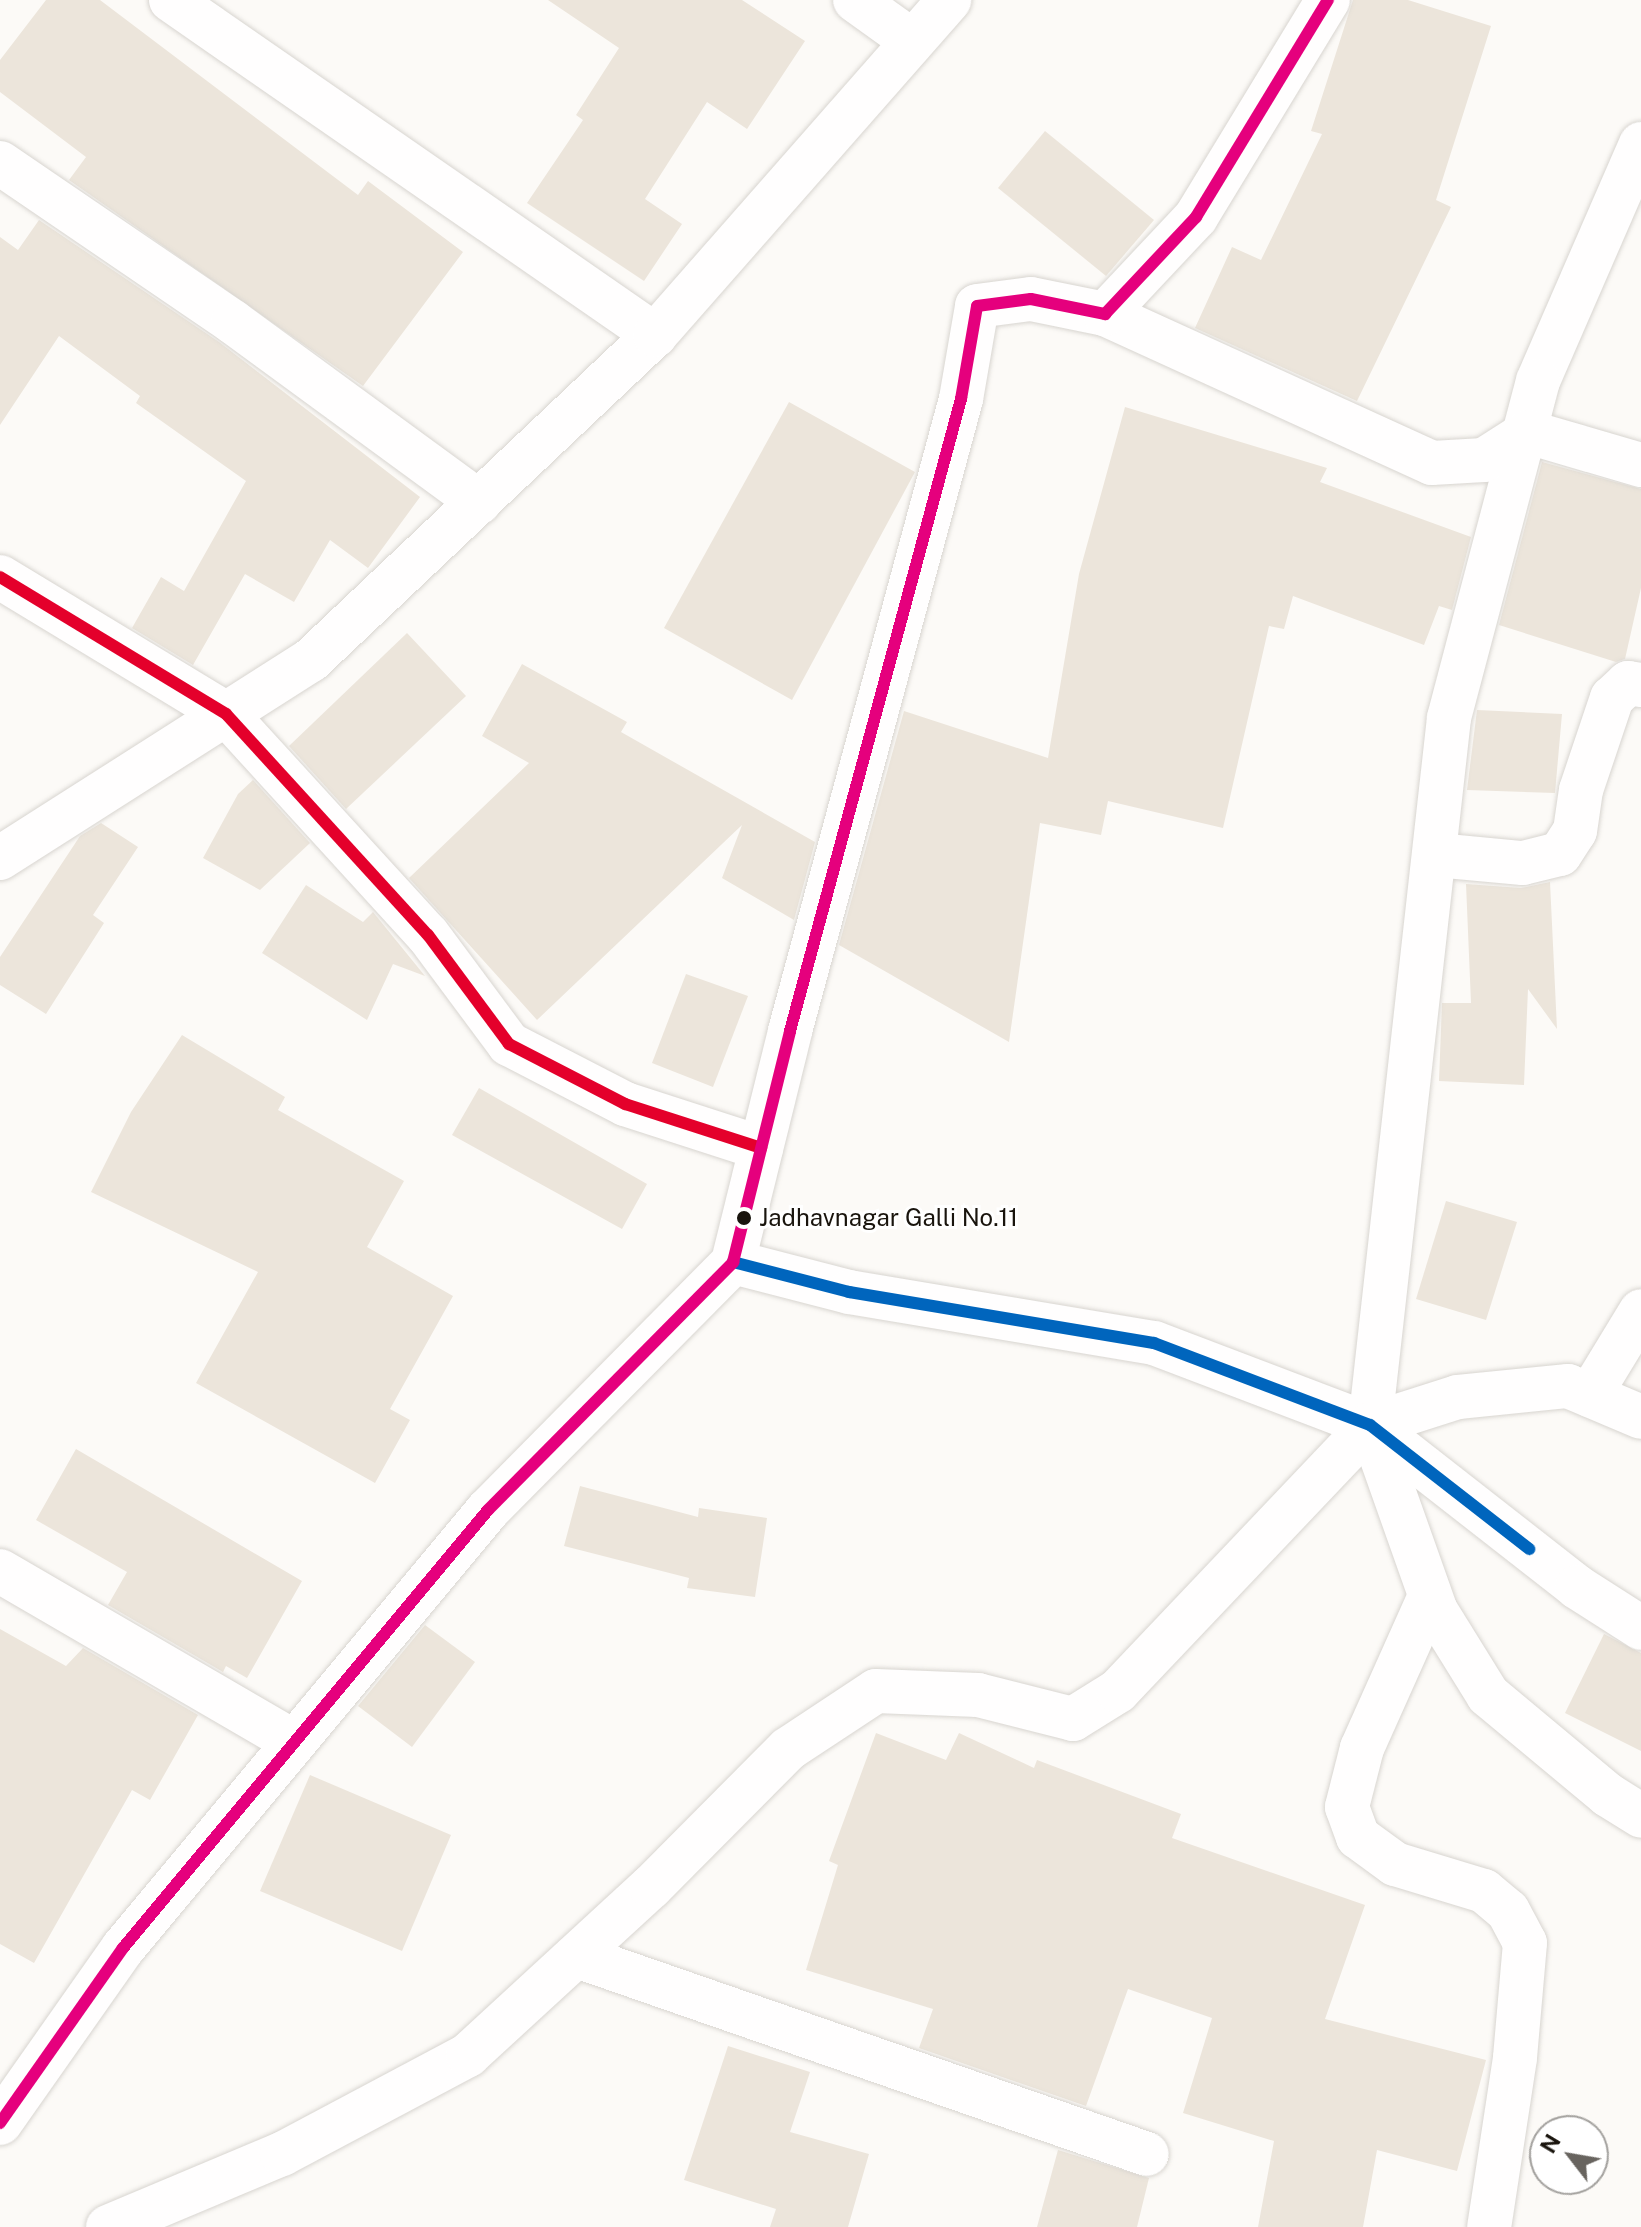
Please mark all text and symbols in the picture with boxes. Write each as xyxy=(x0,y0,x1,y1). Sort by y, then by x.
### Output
place label: Jadhavnagar Galli No.11 xyxy=(759,1204,1018,1232)
marker: Jadhavnagar Galli No.11 xyxy=(736,1210,752,1226)
north arrow xyxy=(1529,2115,1609,2195)
text: N xyxy=(1535,2130,1566,2158)

